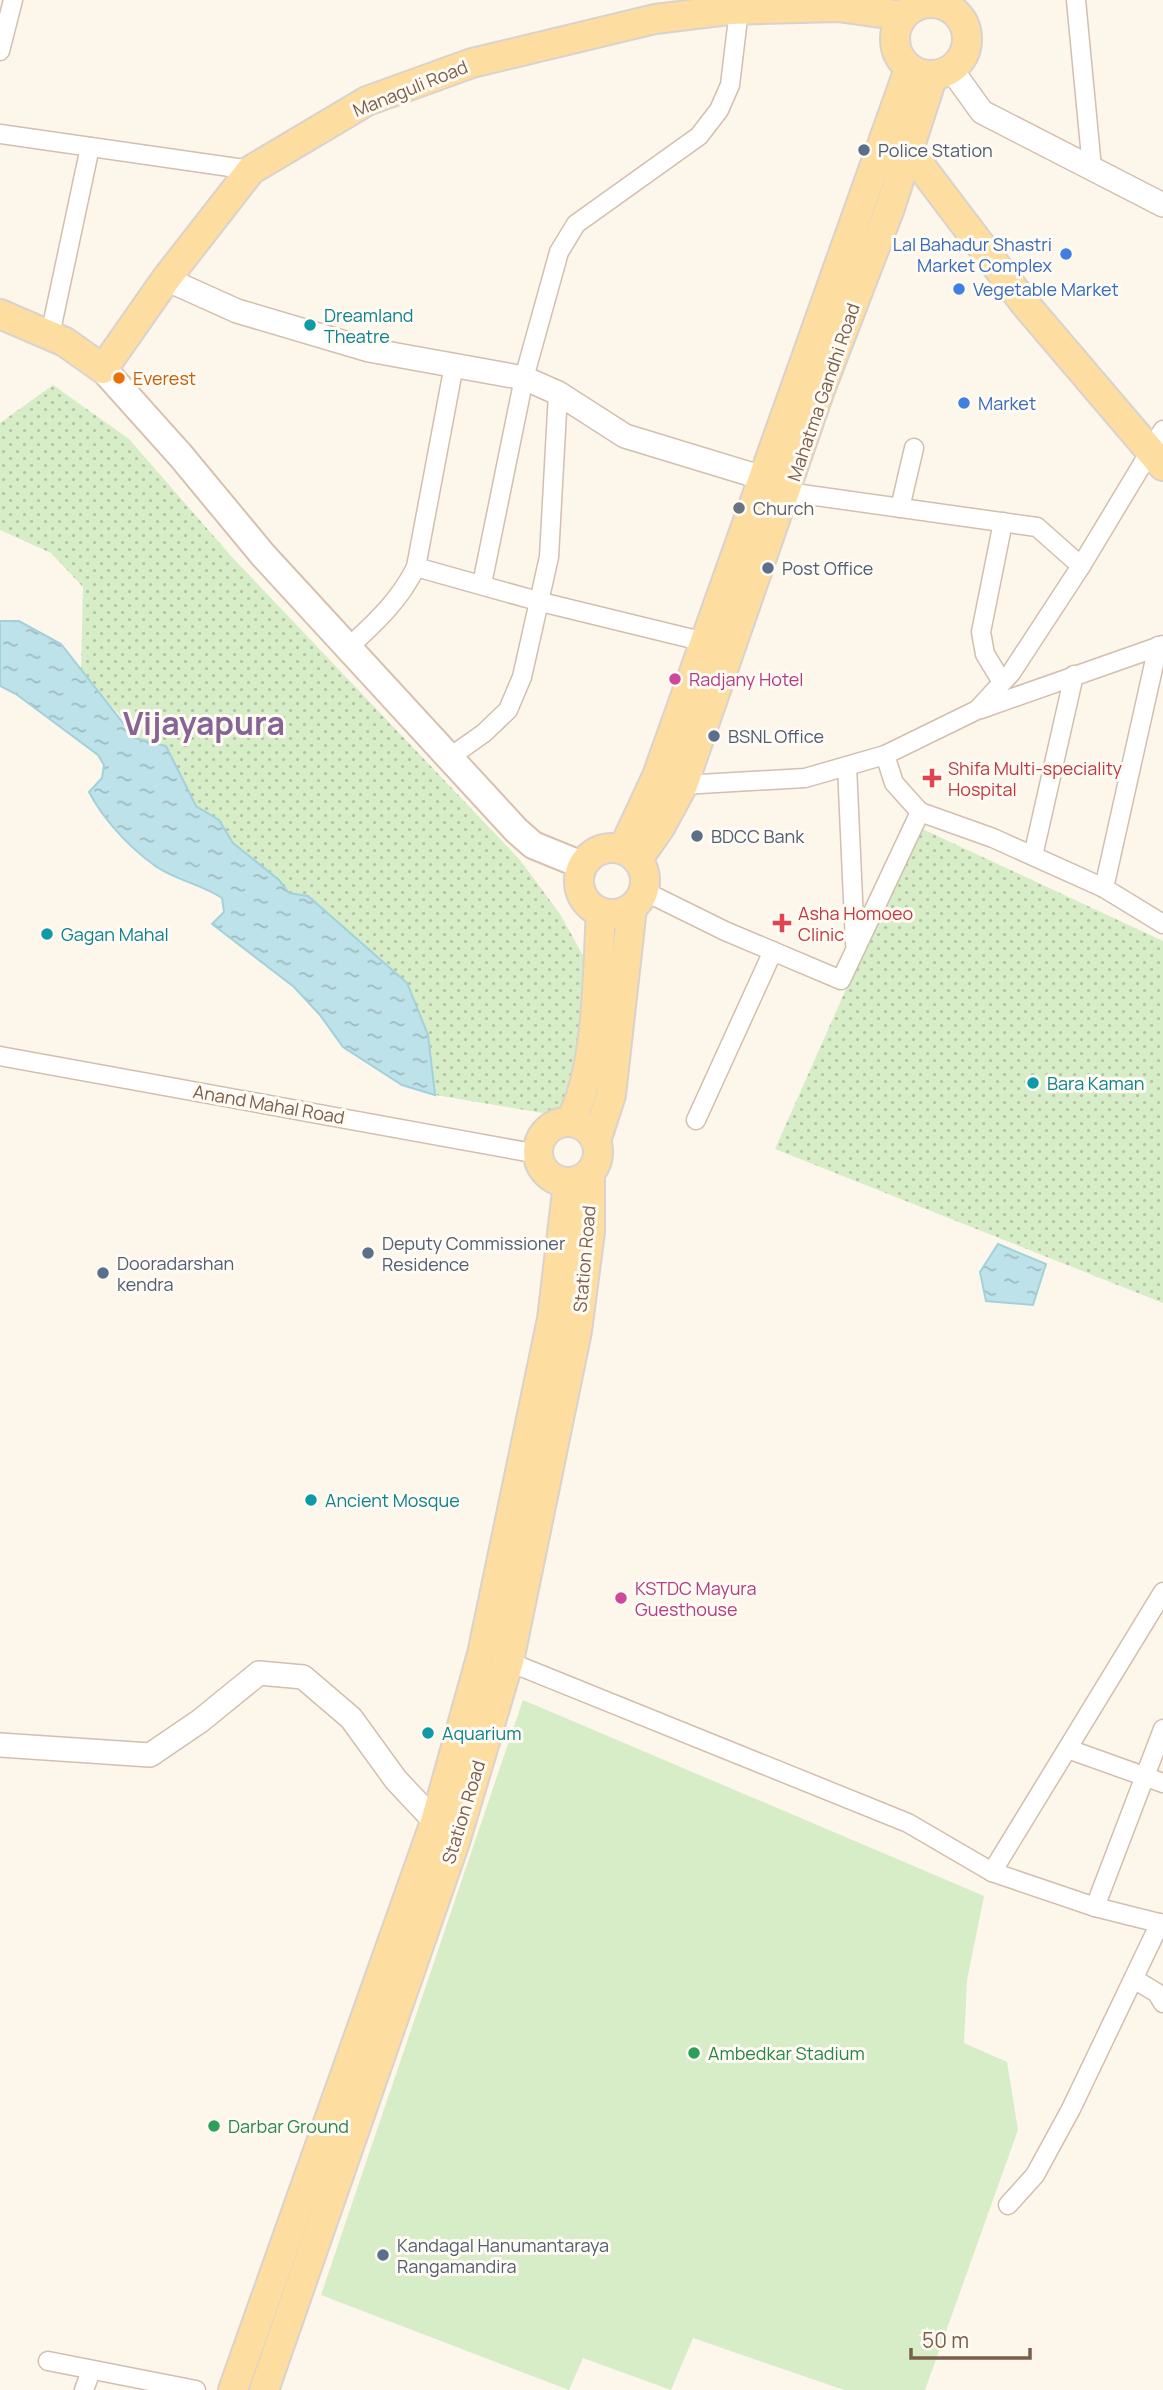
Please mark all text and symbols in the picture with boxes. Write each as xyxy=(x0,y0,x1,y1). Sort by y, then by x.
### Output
street label: Managuli Road xyxy=(349,54,471,122)
place label: Police Station xyxy=(878,138,993,162)
marker: Police Station xyxy=(856,142,872,158)
place label: Lal Bahadur Shastri Market Complex xyxy=(893,232,1053,277)
marker: Lal Bahadur Shastri Market Complex xyxy=(1058,246,1074,262)
place label: Vegetable Market xyxy=(973,277,1119,301)
marker: Vegetable Market xyxy=(951,281,967,297)
street label: Mahatma Gandhi Road xyxy=(781,300,865,484)
place label: Dreamland Theatre xyxy=(324,303,414,348)
marker: Dreamland Theatre xyxy=(302,317,318,333)
place label: Everest xyxy=(133,366,196,390)
marker: Everest xyxy=(111,370,127,386)
place label: Market xyxy=(978,391,1036,415)
marker: Market xyxy=(956,395,972,411)
place label: Church xyxy=(753,496,814,520)
marker: Church xyxy=(731,500,747,516)
place label: Post Office xyxy=(782,556,873,580)
marker: Post Office xyxy=(760,560,776,576)
place label: Radjany Hotel xyxy=(689,667,804,691)
marker: Radjany Hotel xyxy=(667,671,683,687)
district label: Vijayapura xyxy=(123,701,285,745)
place label: BSNL Office xyxy=(728,724,824,748)
marker: BSNL Office xyxy=(706,728,722,744)
place label: Shifa Multi-speciality Hospital xyxy=(948,756,1123,801)
marker: Shifa Multi-speciality Hospital xyxy=(922,768,942,788)
place label: BDCC Bank xyxy=(711,824,805,848)
marker: BDCC Bank xyxy=(689,828,705,844)
place label: Asha Homoeo Clinic xyxy=(798,901,913,946)
marker: Asha Homoeo Clinic xyxy=(772,913,792,933)
place label: Gagan Mahal xyxy=(61,922,169,946)
marker: Gagan Mahal xyxy=(39,926,55,942)
place label: Bara Kaman xyxy=(1047,1071,1144,1095)
marker: Bara Kaman xyxy=(1025,1075,1041,1091)
street label: Anand Mahal Road xyxy=(191,1079,347,1129)
street label: Station Road xyxy=(567,1204,601,1314)
place label: Deputy Commissioner Residence xyxy=(382,1231,566,1276)
marker: Deputy Commissioner Residence xyxy=(360,1245,376,1261)
place label: Dooradarshan kendra xyxy=(117,1251,234,1296)
marker: Dooradarshan kendra xyxy=(95,1265,111,1281)
place label: Ancient Mosque xyxy=(325,1488,460,1512)
marker: Ancient Mosque xyxy=(303,1492,319,1508)
place label: KSTDC Mayura Guesthouse xyxy=(635,1576,756,1621)
marker: KSTDC Mayura Guesthouse xyxy=(613,1590,629,1606)
place label: Aquarium xyxy=(442,1721,521,1745)
marker: Aquarium xyxy=(420,1725,436,1741)
street label: Station Road xyxy=(436,1757,490,1867)
place label: Ambedkar Stadium xyxy=(708,2041,865,2065)
marker: Ambedkar Stadium xyxy=(686,2045,702,2061)
place label: Darbar Ground xyxy=(228,2114,349,2138)
marker: Darbar Ground xyxy=(206,2118,222,2134)
place label: Kandagal Hanumantaraya Rangamandira xyxy=(397,2233,609,2278)
marker: Kandagal Hanumantaraya Rangamandira xyxy=(375,2247,391,2263)
scale bar xyxy=(911,2316,1030,2360)
text: 50 m xyxy=(922,2326,969,2354)

